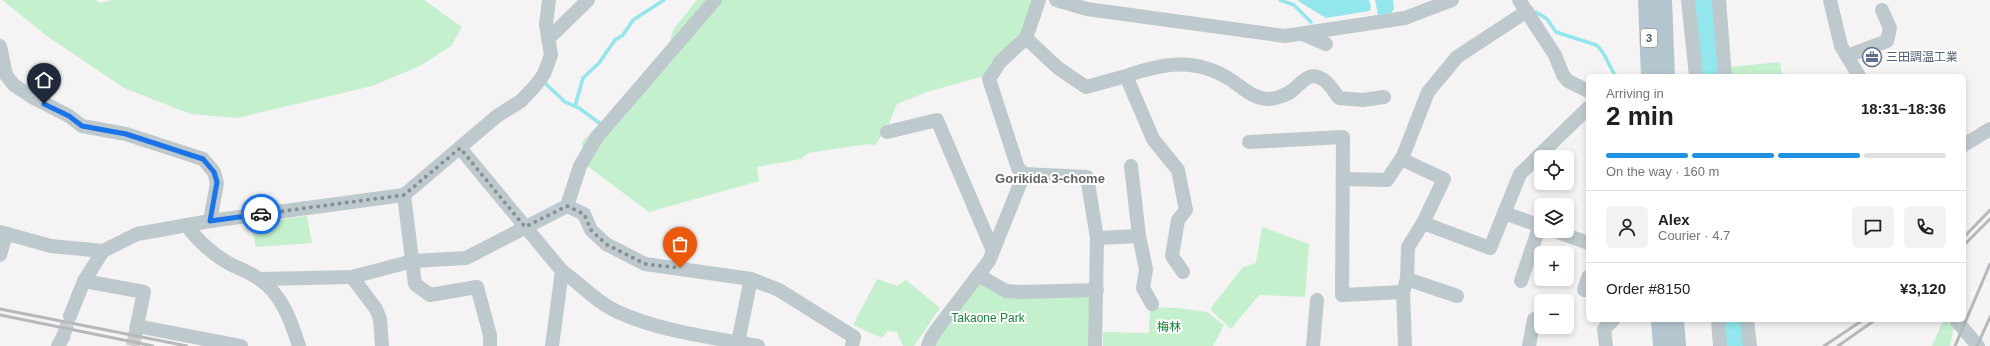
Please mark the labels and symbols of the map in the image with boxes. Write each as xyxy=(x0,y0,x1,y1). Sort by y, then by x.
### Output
road number: 3 xyxy=(1641,29,1657,47)
office icon: 三田調温工業 xyxy=(1861,46,1883,68)
place label: 三田調温工業 xyxy=(1886,50,1958,64)
pin xyxy=(27,63,61,104)
district label: Gorikida 3-chome xyxy=(995,171,1105,186)
courier xyxy=(241,194,281,234)
pin xyxy=(663,227,697,268)
park label: Takaone Park xyxy=(951,311,1026,325)
park label: 梅林 xyxy=(1157,320,1181,334)

